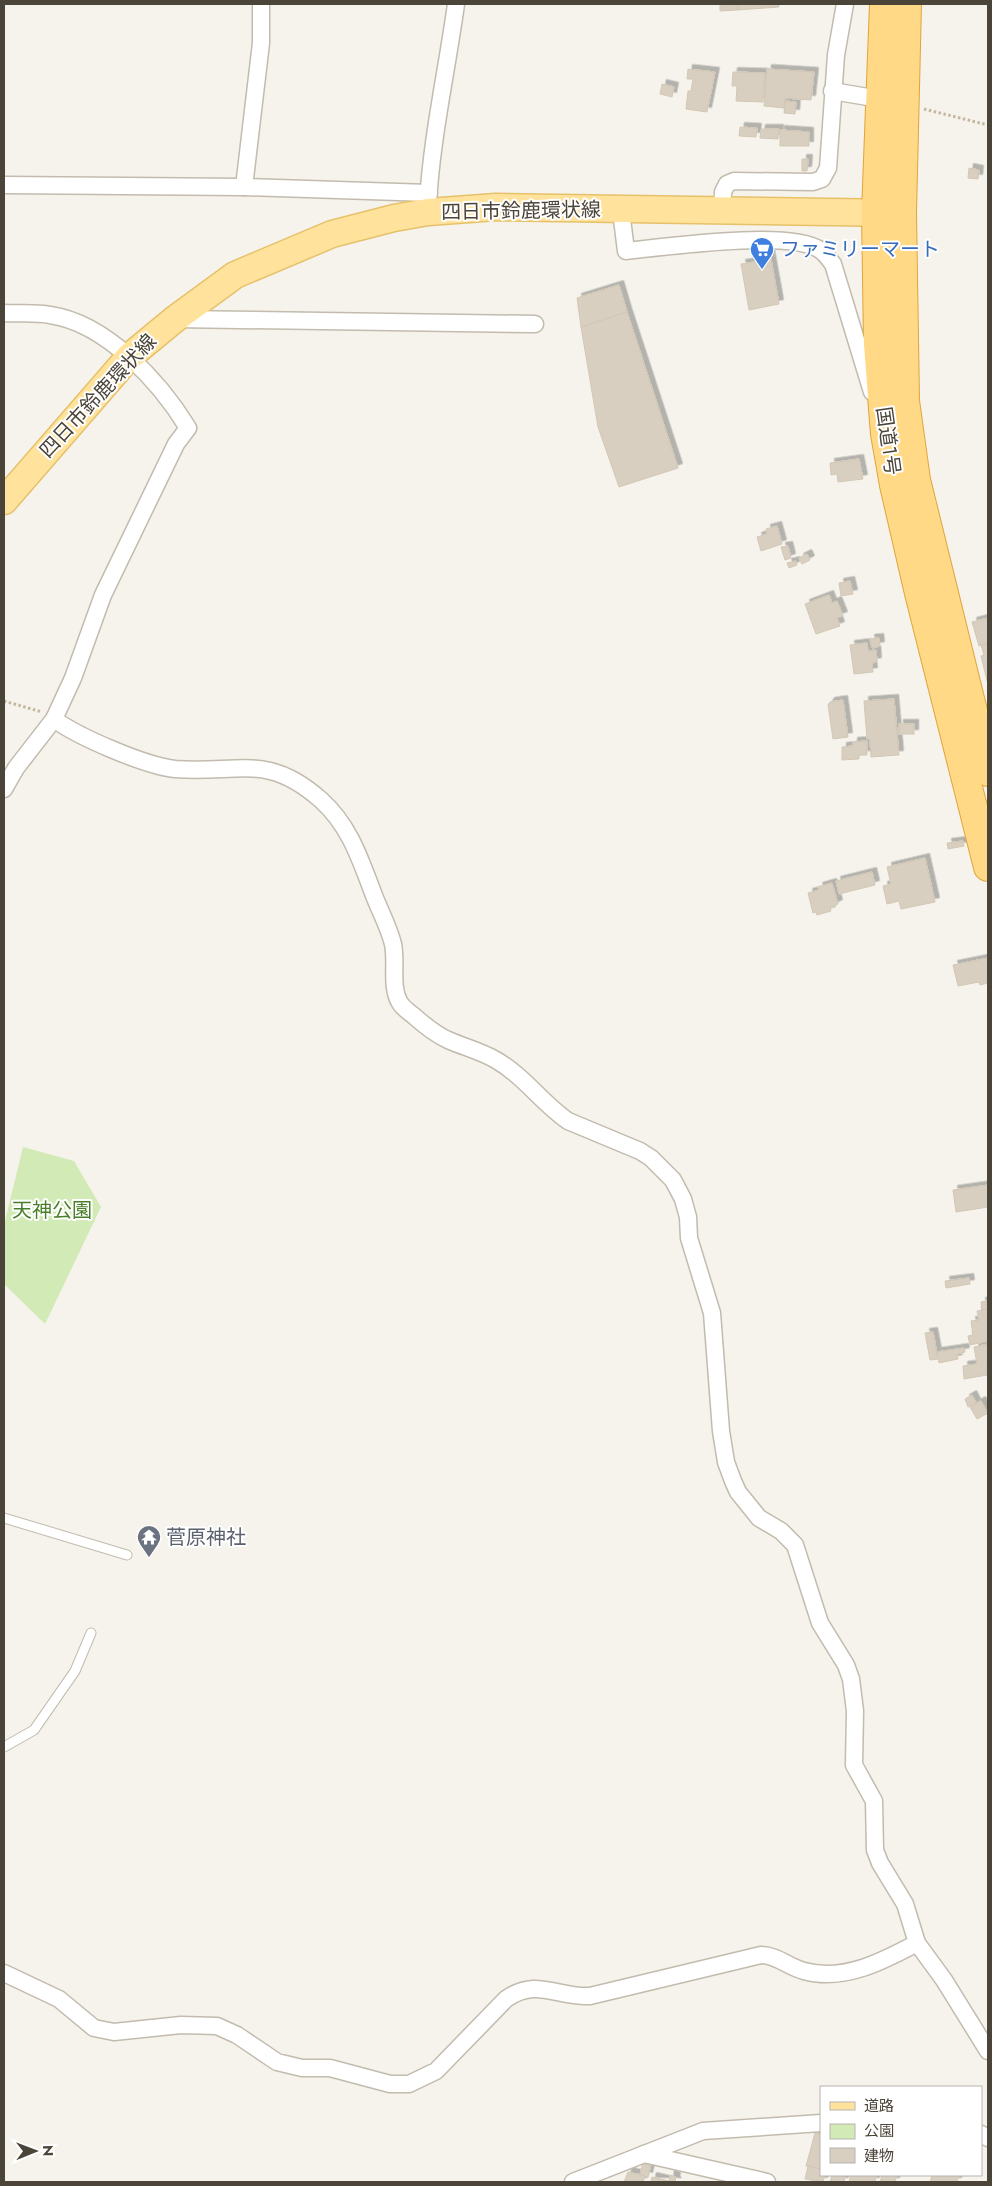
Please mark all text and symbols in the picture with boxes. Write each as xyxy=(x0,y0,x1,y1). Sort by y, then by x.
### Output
street label: 四日市鈴鹿環状線 xyxy=(441,195,601,227)
place label: ファミリーマート xyxy=(780,235,940,264)
supermarket icon: ファミリーマート xyxy=(749,236,775,270)
street label: 四日市鈴鹿環状線 xyxy=(33,328,163,464)
street label: 国道1号 xyxy=(869,405,907,477)
park label: 天神公園 xyxy=(12,1196,92,1225)
place label: 菅原神社 xyxy=(166,1523,246,1552)
temple icon: 菅原神社 xyxy=(136,1524,162,1558)
legend xyxy=(820,2086,982,2176)
text: 道路 xyxy=(864,2095,894,2117)
text: 公園 xyxy=(864,2120,894,2142)
north arrow xyxy=(10,2126,60,2176)
text: N xyxy=(38,2145,58,2157)
text: 建物 xyxy=(864,2145,894,2167)

